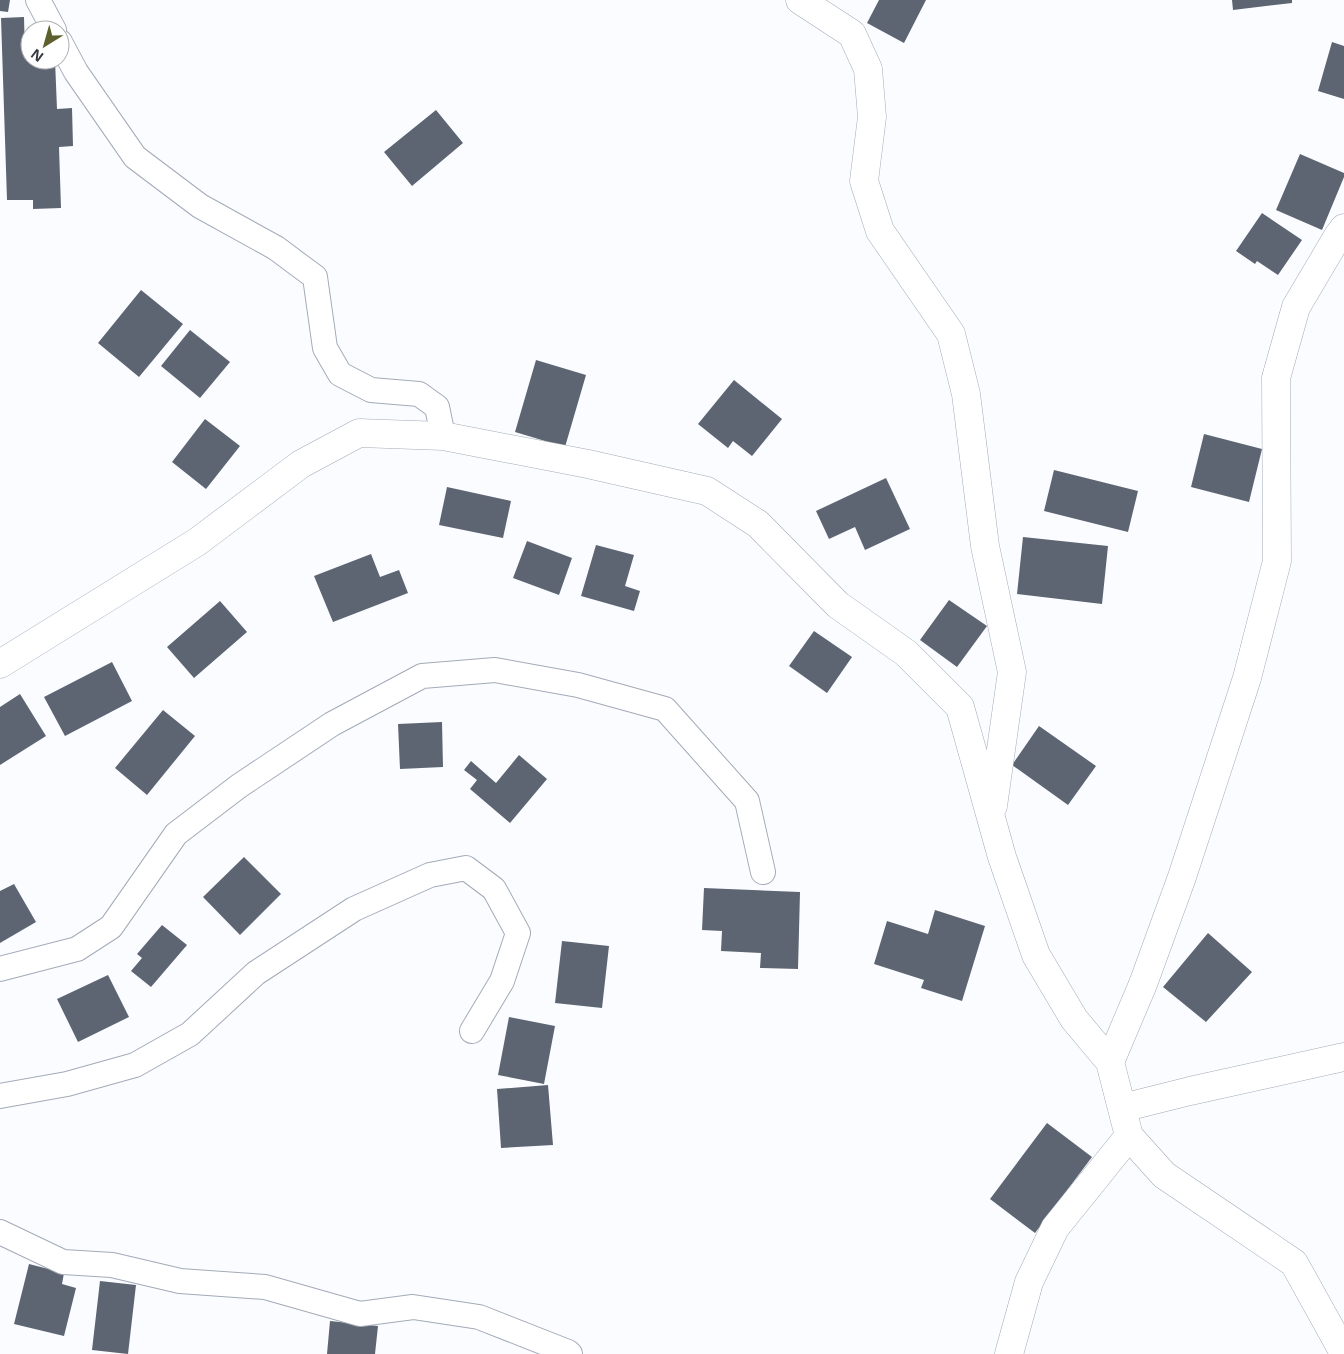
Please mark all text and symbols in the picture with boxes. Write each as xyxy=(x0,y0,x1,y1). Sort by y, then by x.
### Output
north arrow xyxy=(20,20,70,70)
text: N xyxy=(27,45,47,67)

